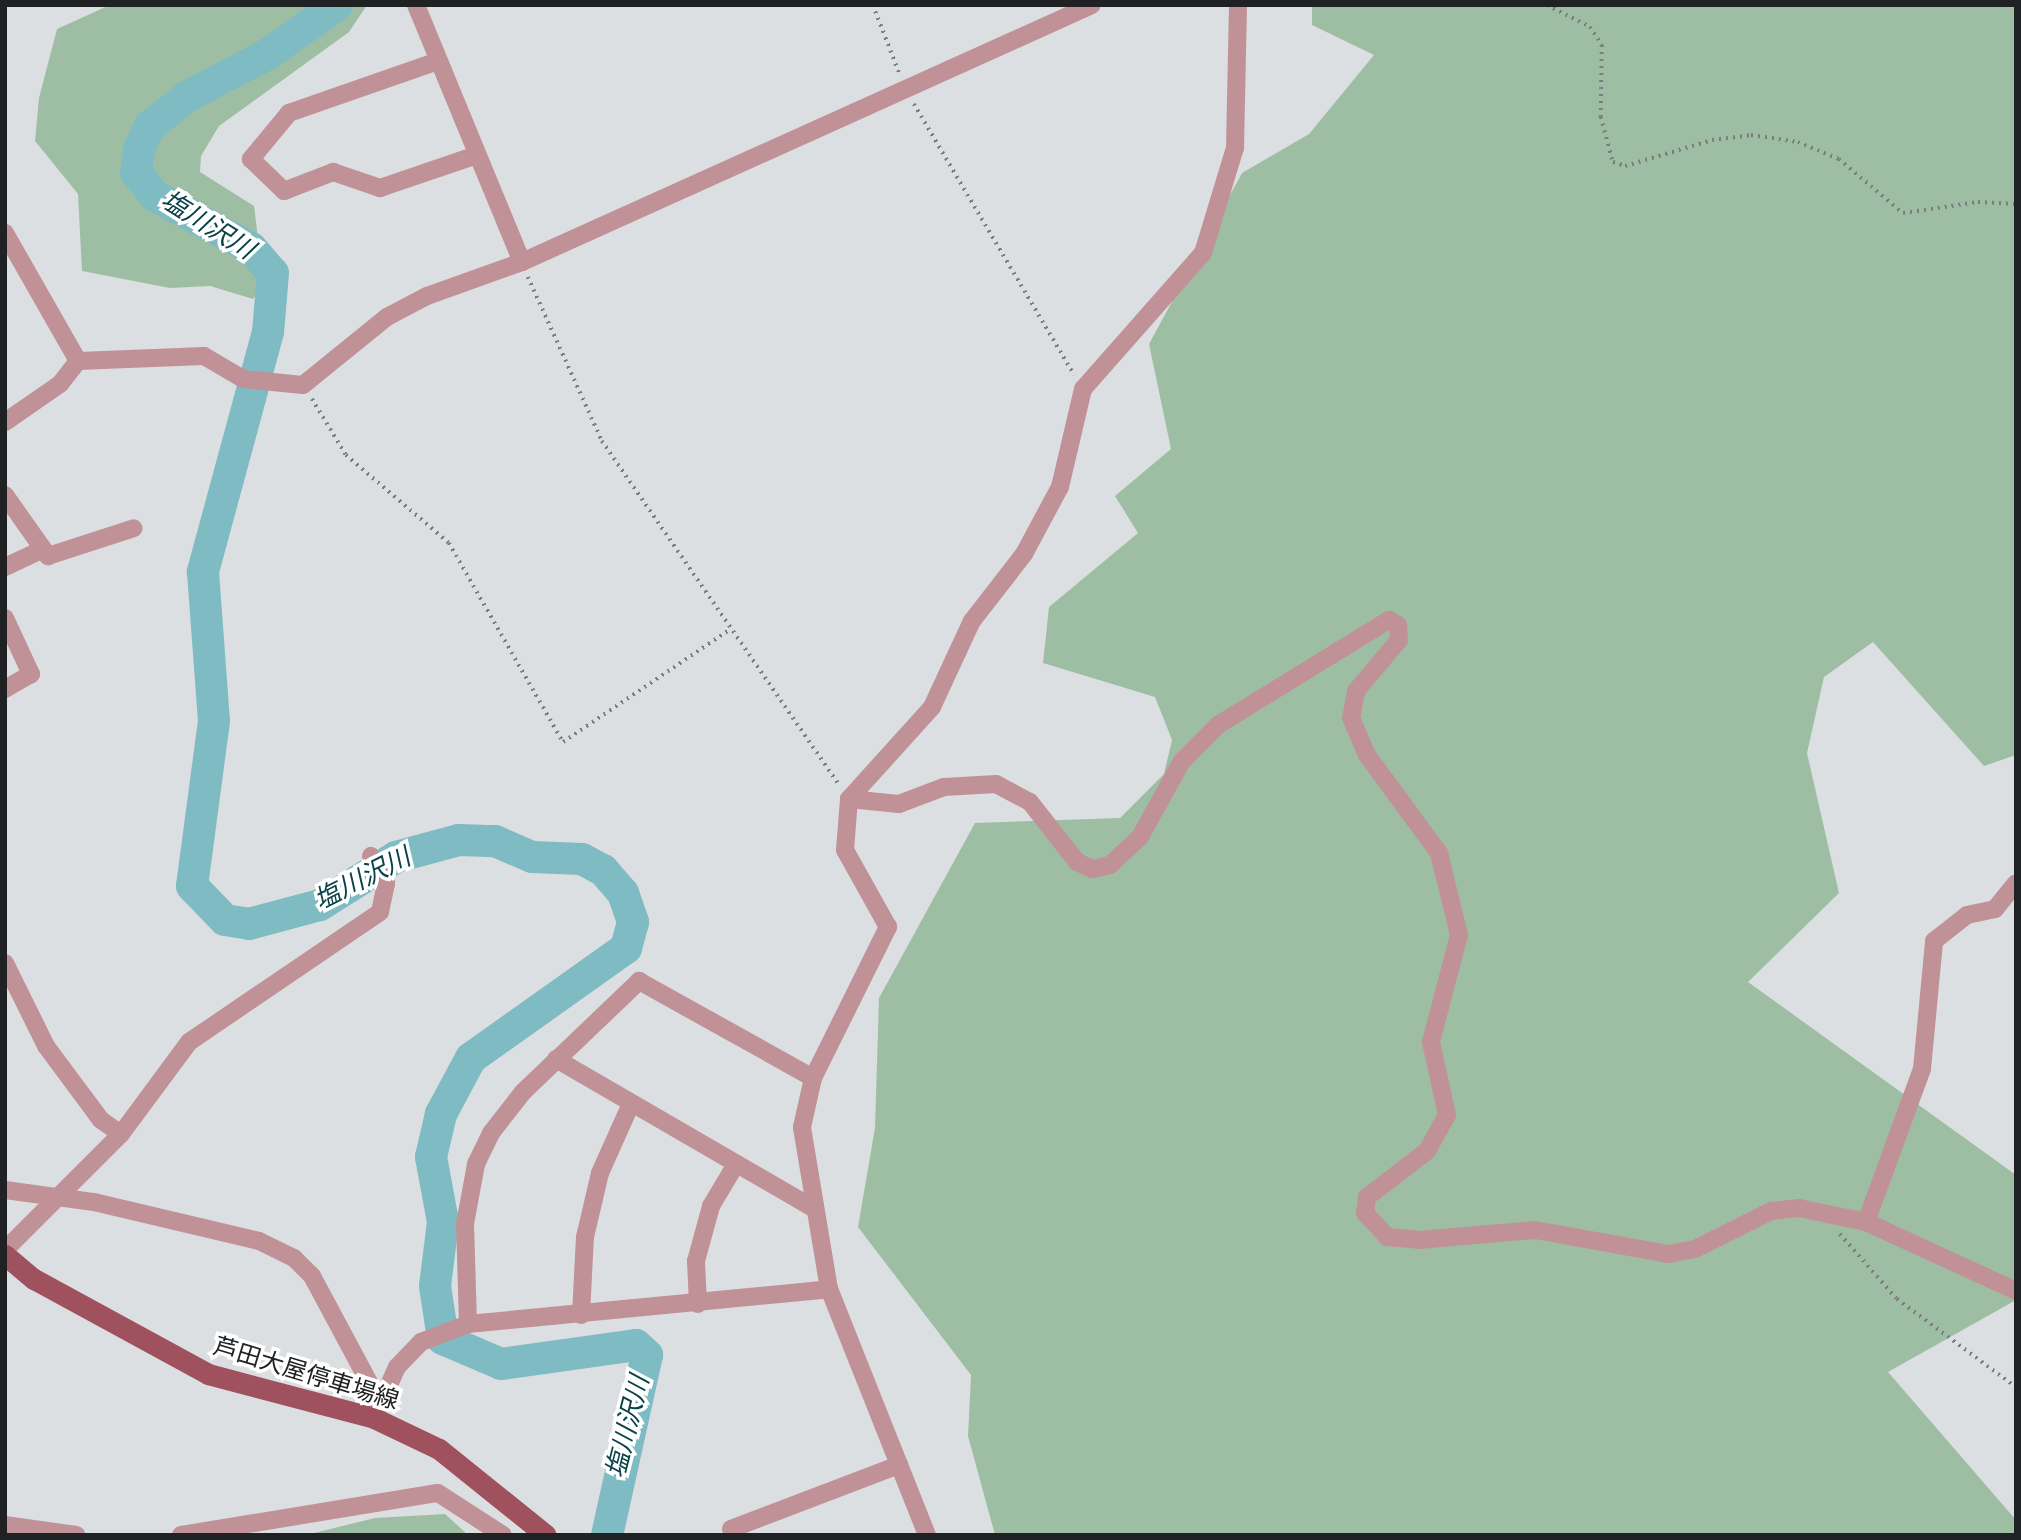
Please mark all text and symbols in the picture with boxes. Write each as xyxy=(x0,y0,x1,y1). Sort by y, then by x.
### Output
water label: 塩川沢川 xyxy=(155,185,259,267)
water label: 塩川沢川 xyxy=(310,842,416,918)
street label: 芦田大屋停車場線 xyxy=(210,1332,402,1416)
water label: 塩川沢川 xyxy=(601,1373,657,1481)

